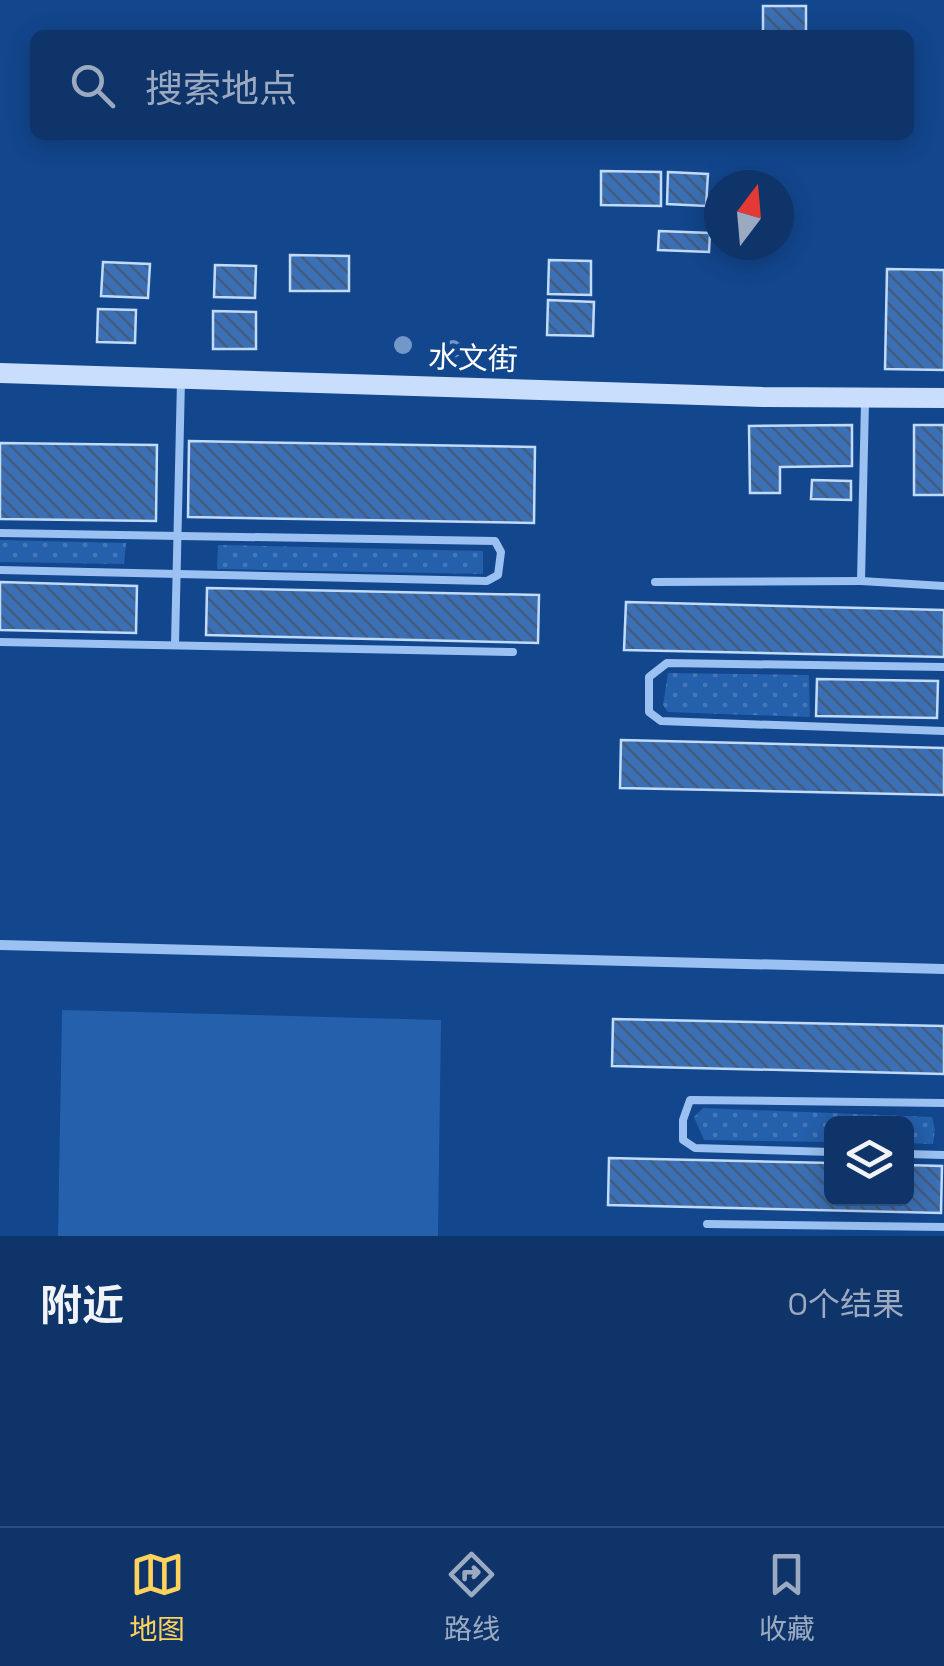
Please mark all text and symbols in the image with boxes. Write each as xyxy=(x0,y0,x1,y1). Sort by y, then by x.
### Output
search box xyxy=(30,30,914,140)
icon: search xyxy=(65,58,120,113)
text: 搜索地点 xyxy=(145,65,297,113)
north arrow xyxy=(704,170,794,260)
street label: 水文街 xyxy=(427,337,519,379)
map controls xyxy=(824,1116,914,1206)
button: layers xyxy=(824,1116,914,1206)
text: 附近 xyxy=(40,1279,124,1332)
text: 0个结果 xyxy=(787,1284,904,1324)
tab: 地图 xyxy=(129,1547,185,1647)
tab: 路线 xyxy=(444,1547,500,1647)
tab: 收藏 xyxy=(759,1547,815,1647)

